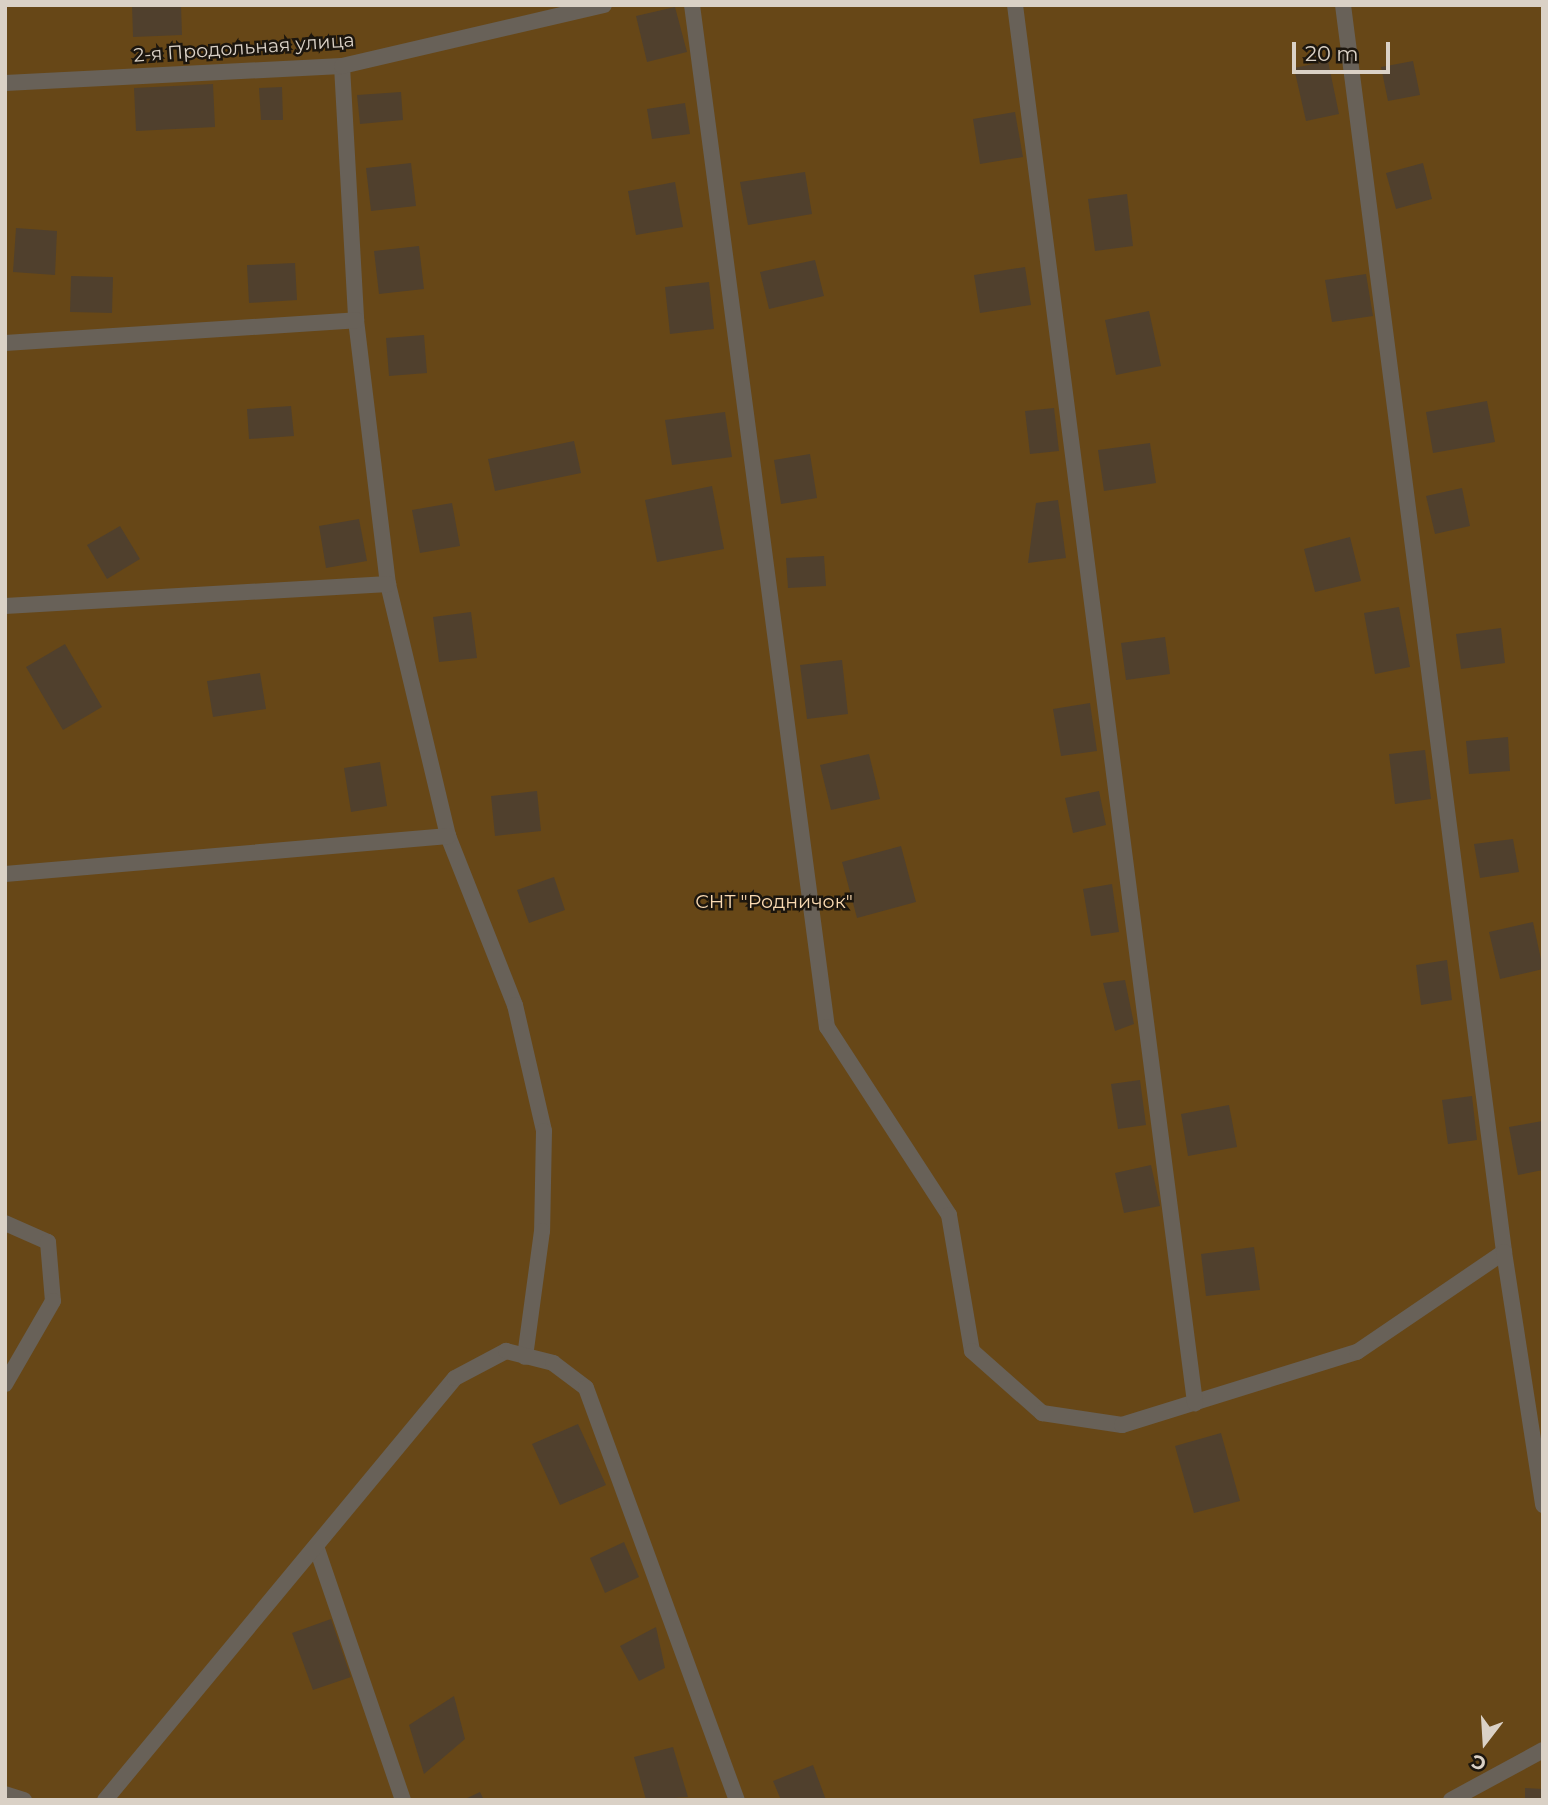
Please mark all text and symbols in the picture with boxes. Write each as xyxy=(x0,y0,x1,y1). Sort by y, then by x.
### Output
scale bar xyxy=(1296,28,1394,72)
street label: 2-я Продольная улица xyxy=(133,29,355,67)
text: 20 m xyxy=(1305,41,1359,66)
park label: СНТ "Родничок" xyxy=(695,891,853,913)
north arrow xyxy=(1450,1707,1520,1777)
text: С xyxy=(1469,1750,1489,1776)

